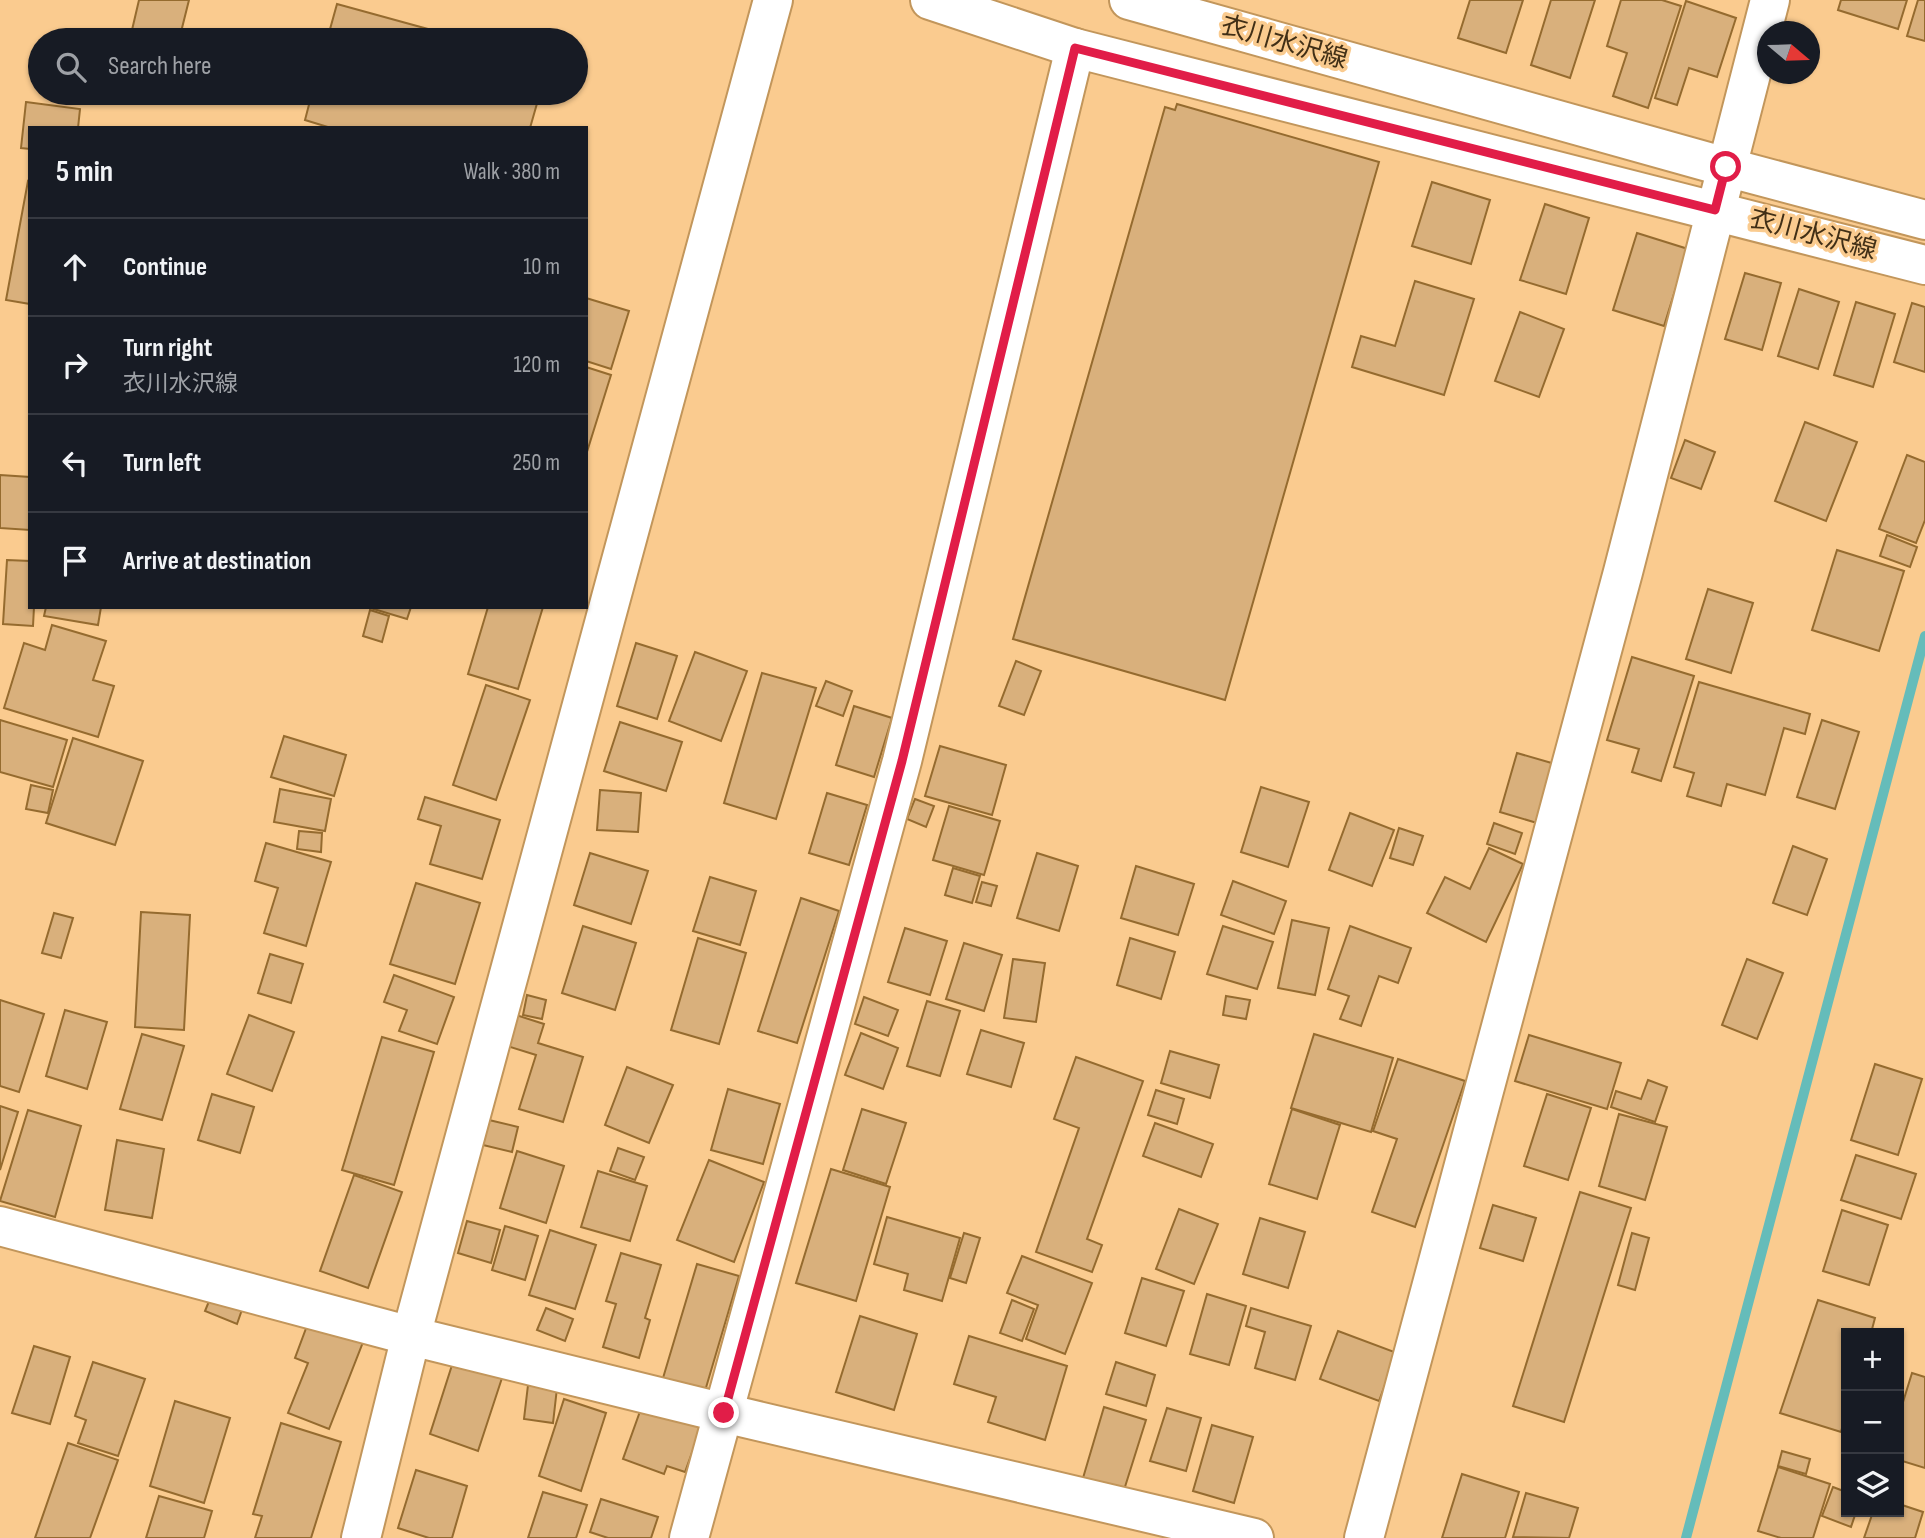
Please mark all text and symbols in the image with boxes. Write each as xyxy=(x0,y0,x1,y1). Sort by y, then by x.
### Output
street label: 衣川水沢線 xyxy=(1217,10,1351,76)
north arrow xyxy=(1757,21,1820,84)
search box xyxy=(28,28,588,105)
icon: search xyxy=(52,48,90,86)
text: Search here xyxy=(108,51,211,82)
route start xyxy=(1710,151,1741,182)
text: 5 min xyxy=(56,154,113,190)
text: Walk · 380 m xyxy=(463,158,560,186)
street label: 衣川水沢線 xyxy=(1746,203,1880,267)
icon: ahead xyxy=(56,248,94,286)
text: Continue xyxy=(123,252,207,283)
text: 10 m xyxy=(523,253,560,281)
text: Turn right xyxy=(123,333,212,364)
icon: right xyxy=(56,346,94,384)
text: 120 m xyxy=(514,351,560,379)
text: 衣川水沢線 xyxy=(123,370,238,398)
icon: left xyxy=(56,444,94,482)
text: Turn left xyxy=(123,448,201,479)
text: 250 m xyxy=(513,449,560,477)
icon: arrive xyxy=(56,542,94,580)
text: Arrive at destination xyxy=(123,546,311,577)
map controls xyxy=(1841,1328,1904,1517)
button: + xyxy=(1841,1328,1904,1391)
button: − xyxy=(1841,1391,1904,1454)
route end xyxy=(708,1397,739,1428)
button: layers xyxy=(1841,1454,1904,1517)

